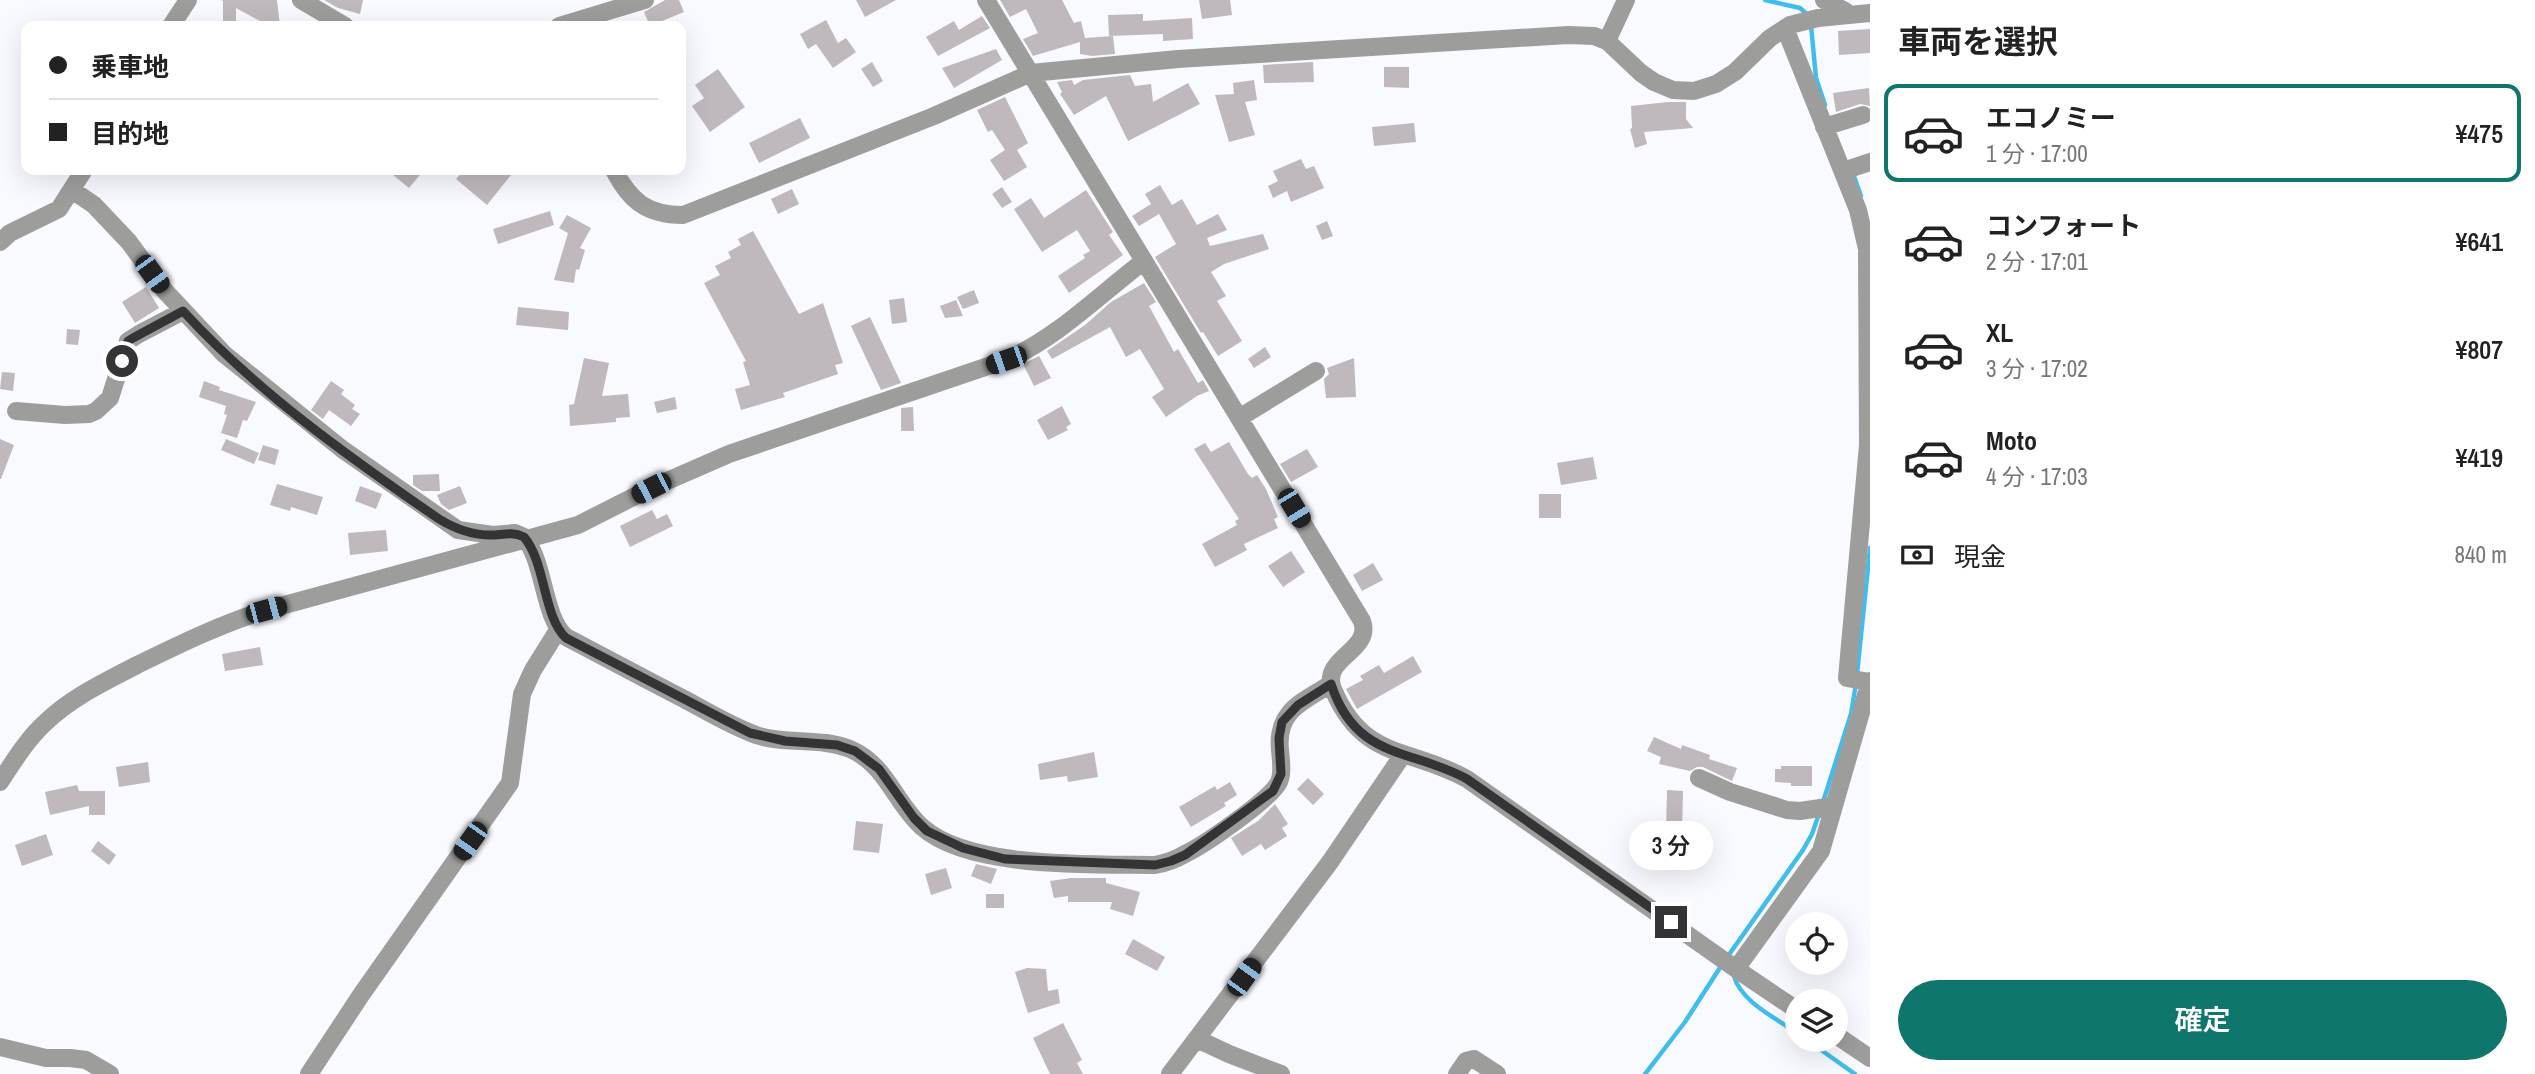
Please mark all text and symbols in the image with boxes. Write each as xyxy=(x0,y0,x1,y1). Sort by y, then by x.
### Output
text: 車両を選択 xyxy=(1898,20,2058,63)
text: 乗車地 xyxy=(91,49,169,84)
text: エコノミー xyxy=(1986,100,2116,135)
icon: car xyxy=(1902,102,1965,165)
text: 目的地 xyxy=(91,116,169,151)
text: ¥475 xyxy=(2456,116,2503,151)
text: 1 分 · 17:00 xyxy=(1986,138,2088,169)
text: コンフォート xyxy=(1986,208,2141,243)
icon: car xyxy=(1902,210,1965,273)
text: ¥641 xyxy=(2456,224,2503,259)
text: 2 分 · 17:01 xyxy=(1986,246,2088,277)
car xyxy=(132,251,173,297)
text: XL xyxy=(1986,315,2013,350)
icon: car xyxy=(1902,318,1965,381)
text: ¥807 xyxy=(2456,332,2503,367)
car xyxy=(983,343,1030,377)
route start xyxy=(106,345,138,377)
text: 3 分 · 17:02 xyxy=(1986,353,2088,384)
text: Moto xyxy=(1986,423,2037,458)
icon: car xyxy=(1902,426,1965,489)
text: ¥419 xyxy=(2456,440,2503,475)
text: 4 分 · 17:03 xyxy=(1986,461,2088,492)
car xyxy=(628,469,675,507)
car xyxy=(1275,485,1314,531)
icon: cash xyxy=(1898,536,1936,574)
text: 現金 xyxy=(1954,539,2006,574)
text: 840 m xyxy=(2455,539,2507,570)
car xyxy=(243,594,290,626)
car xyxy=(450,818,491,864)
callout: 3 分 xyxy=(1629,820,1713,870)
text: 3 分 xyxy=(1652,830,1690,861)
route end xyxy=(1655,906,1687,938)
map controls xyxy=(1785,912,1848,1052)
button: locate xyxy=(1785,912,1848,975)
car xyxy=(1224,954,1265,1000)
button: 確定 xyxy=(1898,980,2507,1060)
button: layers xyxy=(1785,989,1848,1052)

